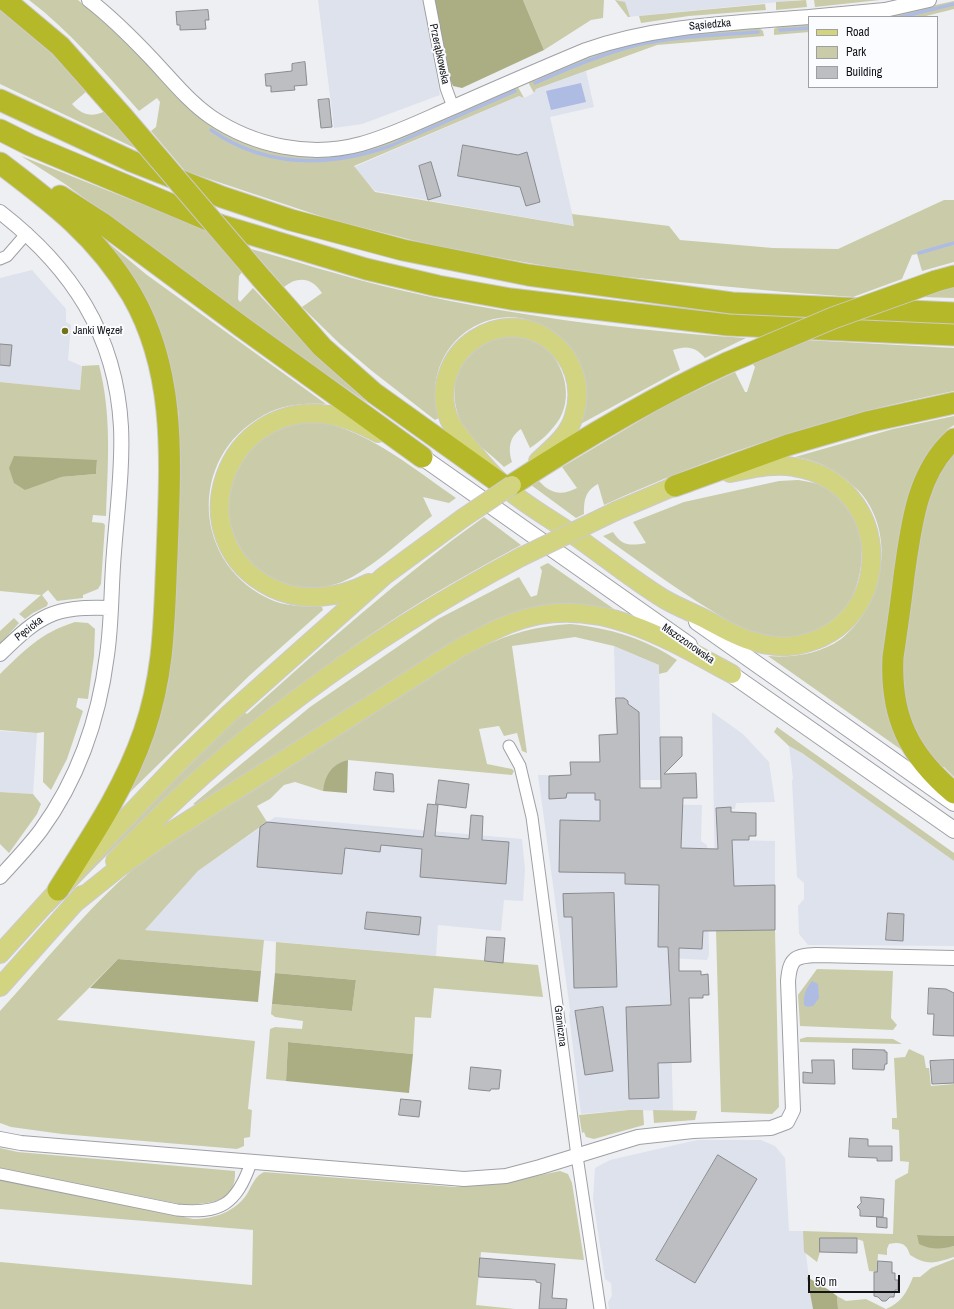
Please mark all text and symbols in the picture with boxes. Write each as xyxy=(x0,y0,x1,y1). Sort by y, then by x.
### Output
legend xyxy=(808,16,938,88)
street label: Sąsiedzka xyxy=(688,17,732,33)
street label: Przerąbkowska xyxy=(426,22,452,86)
text: Road xyxy=(846,24,870,40)
text: Park xyxy=(846,44,866,60)
text: Building xyxy=(846,64,882,80)
place label: Janki Węzeł xyxy=(73,324,122,338)
marker: Janki Węzeł xyxy=(60,326,70,336)
street label: Pęcicka xyxy=(12,614,46,644)
street label: Mszczonowska xyxy=(659,621,717,667)
street label: Graniczna xyxy=(551,1005,569,1047)
scale bar xyxy=(810,1267,902,1293)
text: 50 m xyxy=(815,1274,837,1290)

